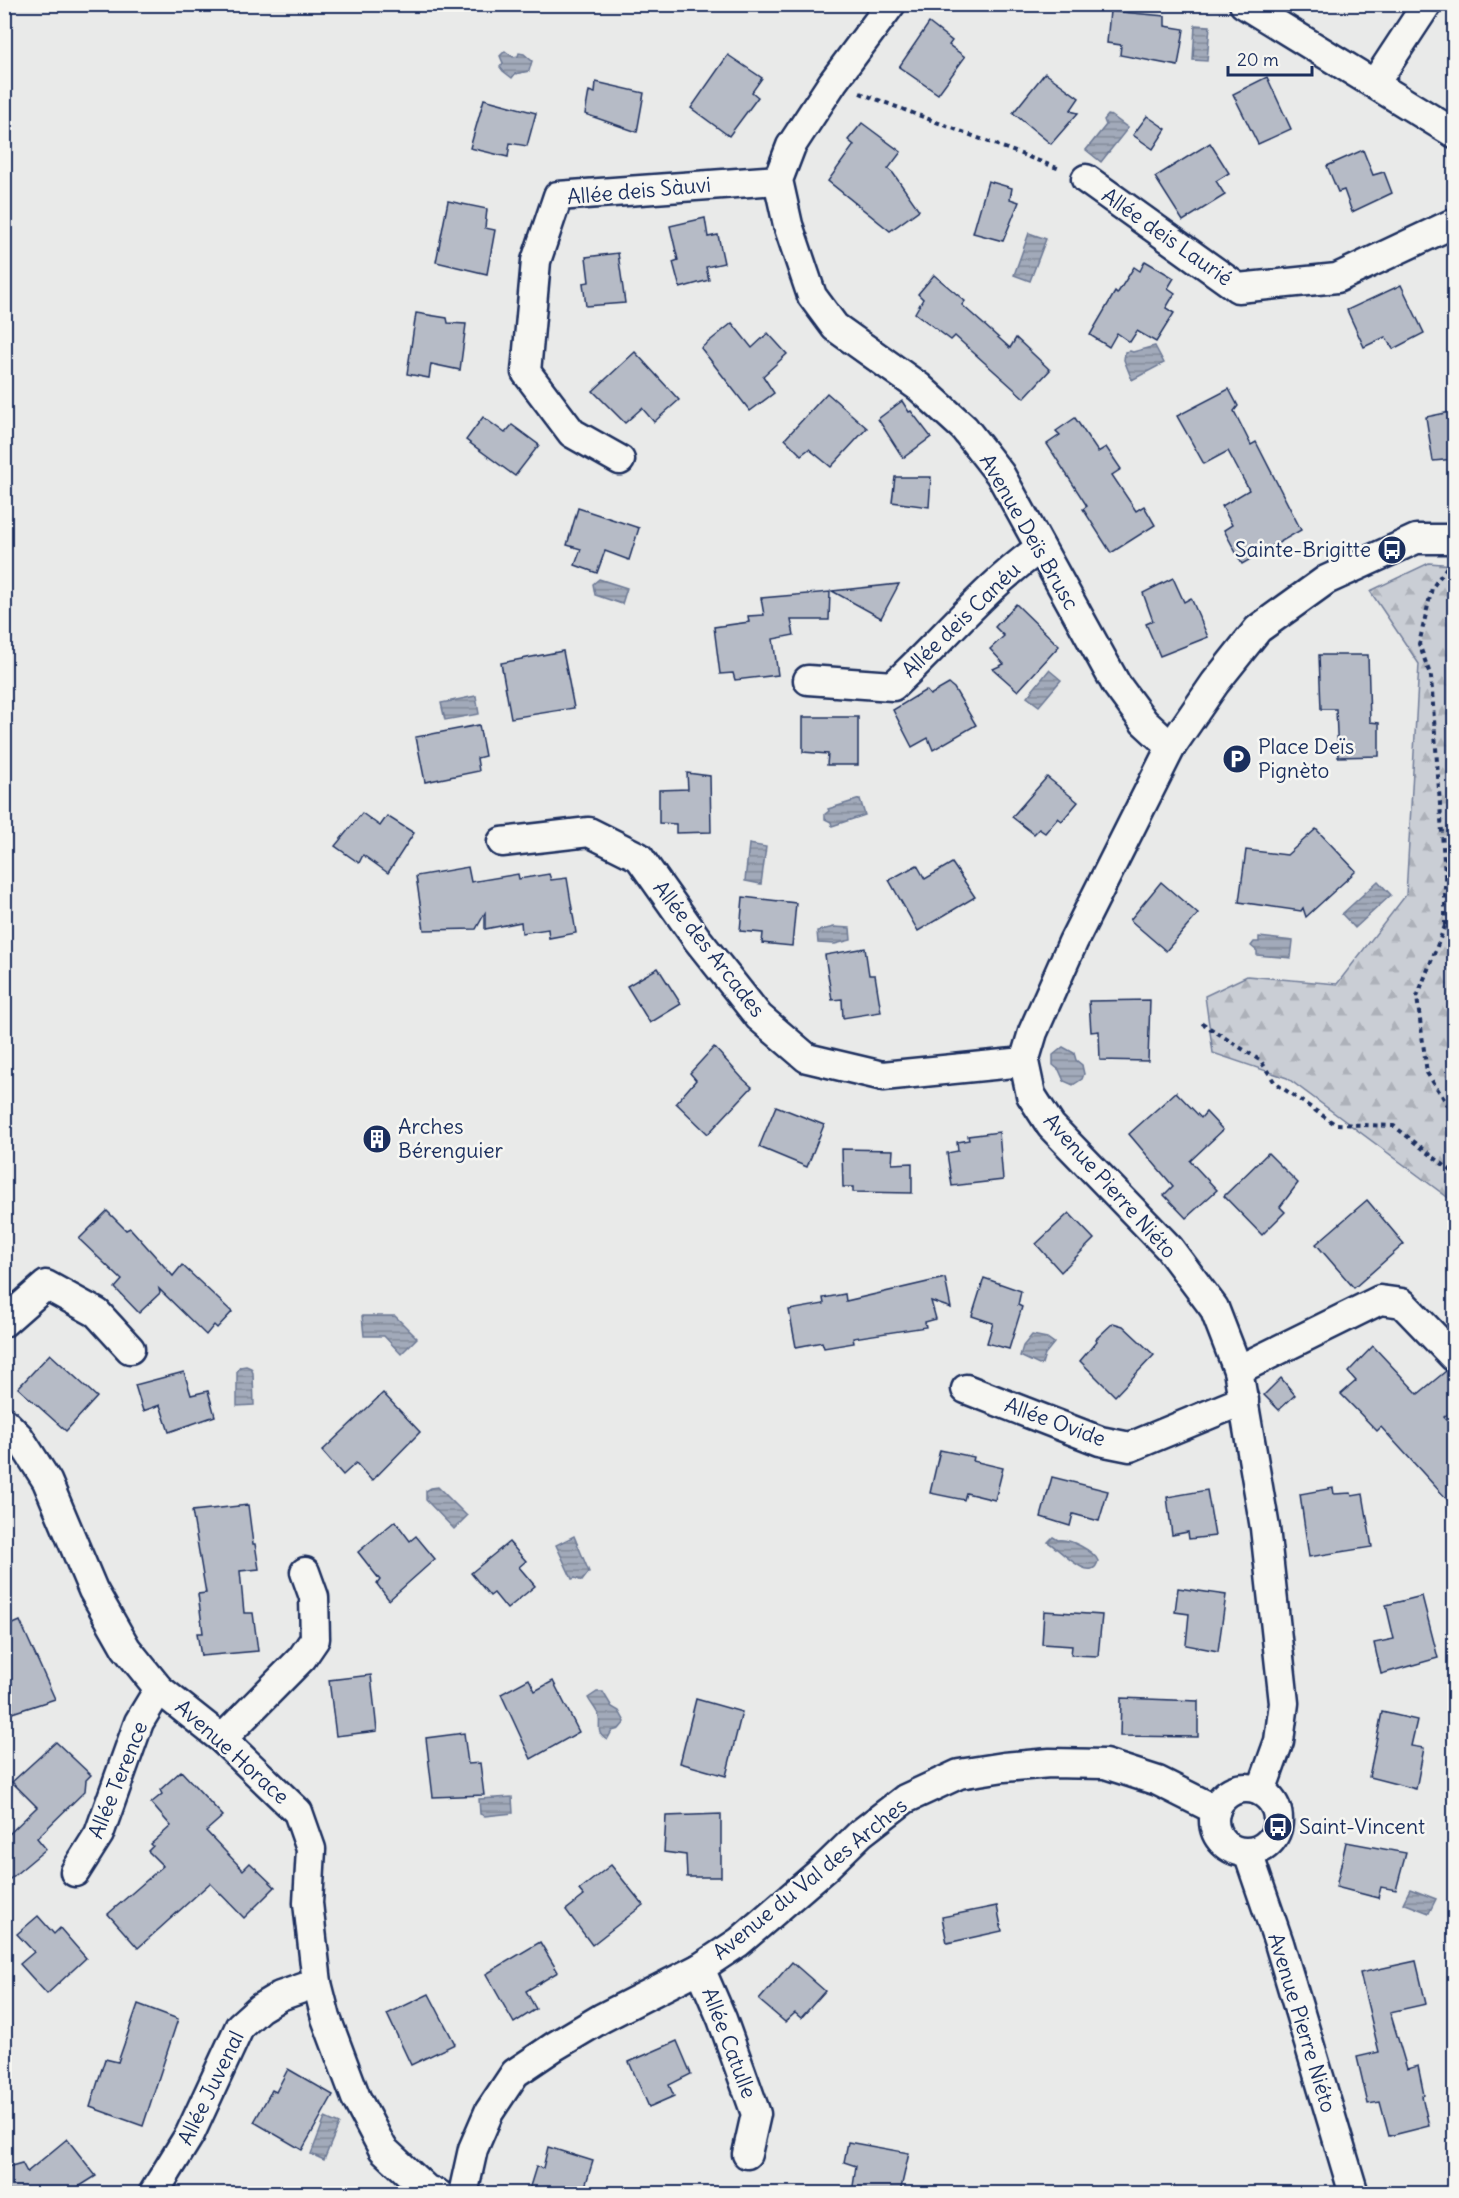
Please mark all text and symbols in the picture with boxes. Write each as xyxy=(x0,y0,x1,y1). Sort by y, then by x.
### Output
scale bar xyxy=(1228,39,1312,77)
text: 20 m xyxy=(1237,48,1279,71)
street label: Allée deis Sàuvi xyxy=(566,171,712,210)
street label: Allée deis Laurié xyxy=(1097,182,1238,292)
street label: Avenue Deïs Brusc xyxy=(974,449,1085,615)
bus stop icon: Sainte-Brigitte xyxy=(1376,534,1408,566)
place label: Sainte-Brigitte xyxy=(1235,536,1371,563)
street label: Allée deis Canéu xyxy=(896,556,1026,683)
place label: Place Deïs Pignèto xyxy=(1258,733,1354,784)
parking icon: Place Deïs Pignèto xyxy=(1221,743,1253,775)
street label: Allée des Arcades xyxy=(648,875,771,1022)
street label: Avenue Pierre Niéto xyxy=(1038,1107,1183,1264)
place label: Arches Bérenguier xyxy=(398,1113,503,1164)
building icon: Arches Bérenguier xyxy=(361,1123,393,1155)
street label: Allée Ovide xyxy=(1001,1391,1109,1452)
street label: Avenue Horace xyxy=(170,1693,295,1810)
street label: Allée Terence xyxy=(82,1717,153,1843)
street label: Avenue du Val des Arches xyxy=(707,1792,912,1965)
bus stop icon: Saint-Vincent xyxy=(1262,1811,1294,1843)
place label: Saint-Vincent xyxy=(1299,1813,1425,1840)
street label: Avenue Pierre Niéto xyxy=(1262,1930,1343,2116)
street label: Allée Catulle xyxy=(696,1984,763,2102)
street label: Allée Juvenal xyxy=(171,2026,250,2149)

